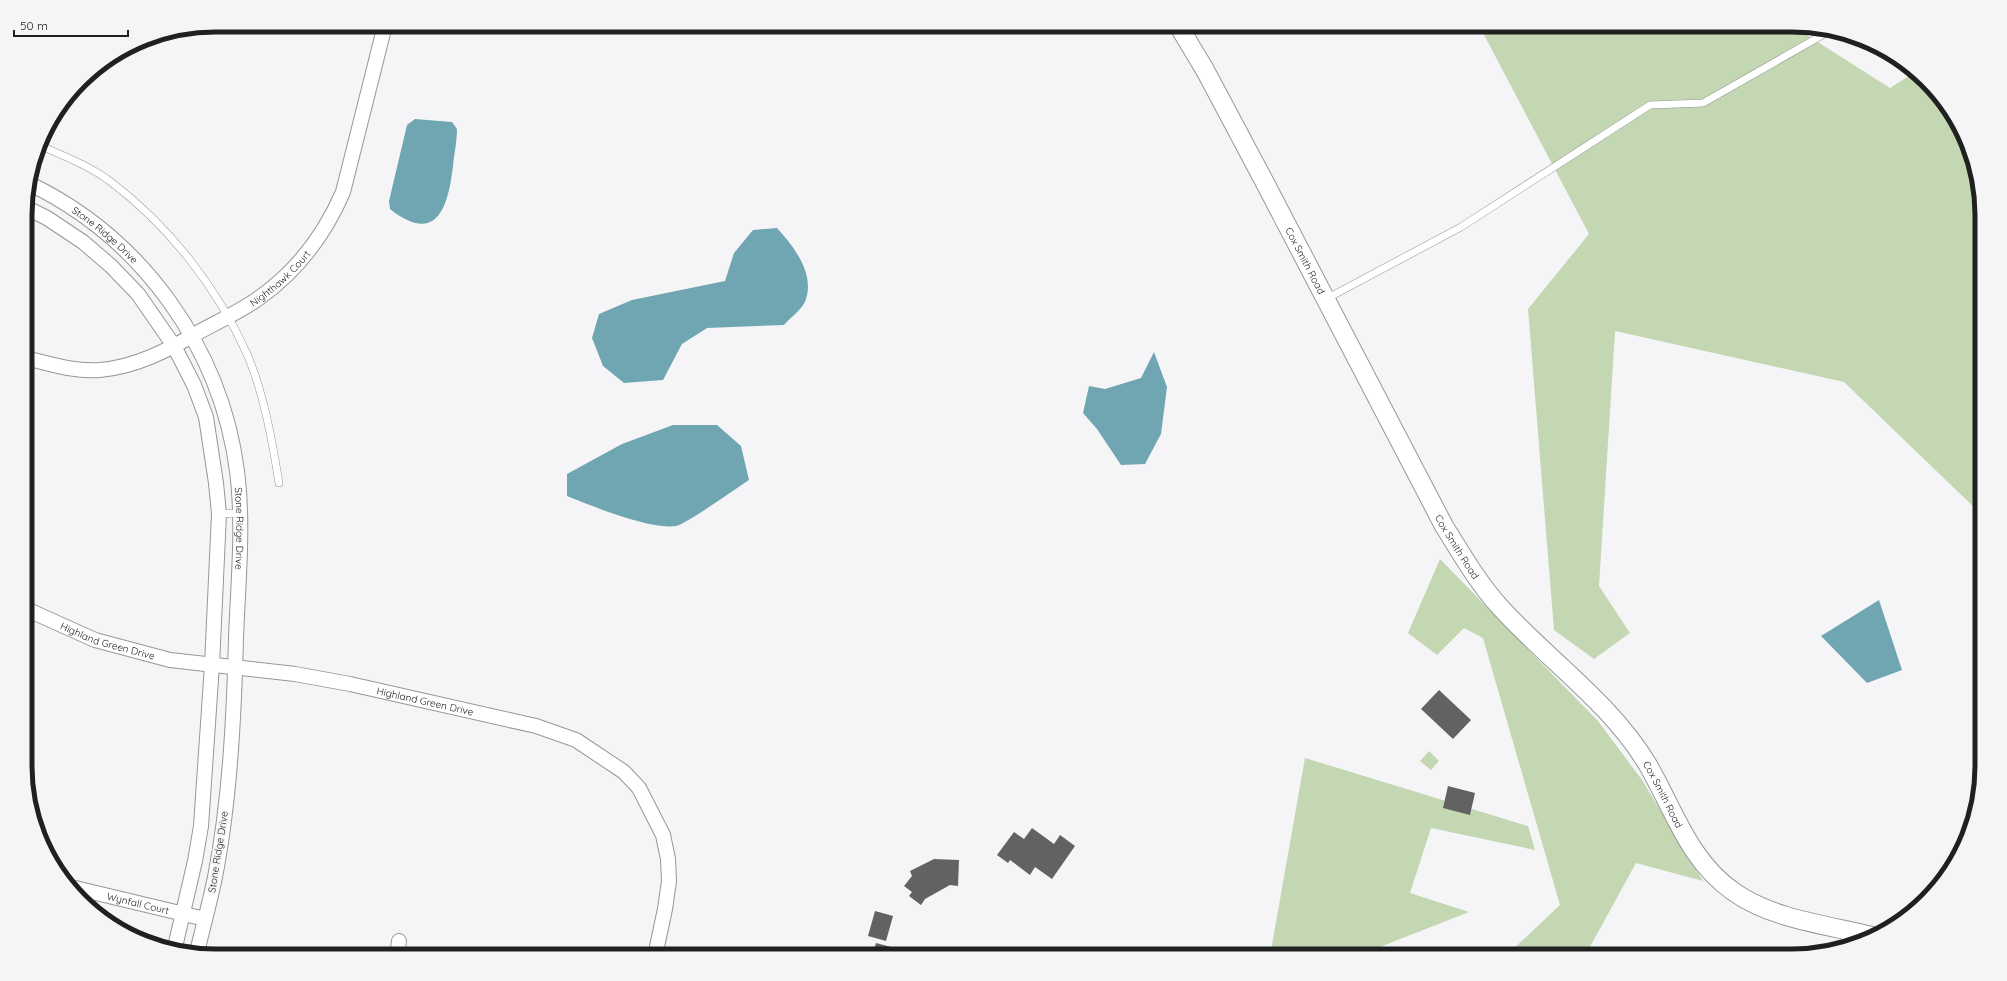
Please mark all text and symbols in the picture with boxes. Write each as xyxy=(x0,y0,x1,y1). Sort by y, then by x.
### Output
scale bar xyxy=(14,12,128,38)
text: 50 m xyxy=(20,18,48,33)
street label: Stone Ridge Drive xyxy=(70,203,141,266)
street label: Cox Smith Road xyxy=(1283,225,1328,296)
street label: Nighthawk Court xyxy=(247,247,313,309)
street label: Stone Ridge Drive xyxy=(232,487,247,570)
street label: Cox Smith Road xyxy=(1433,512,1482,582)
street label: Highland Green Drive xyxy=(59,619,157,662)
street label: Highland Green Drive xyxy=(376,684,475,718)
street label: Cox Smith Road xyxy=(1640,758,1686,830)
street label: Stone Ridge Drive xyxy=(205,810,231,894)
street label: Wynfall Court xyxy=(106,889,171,917)

